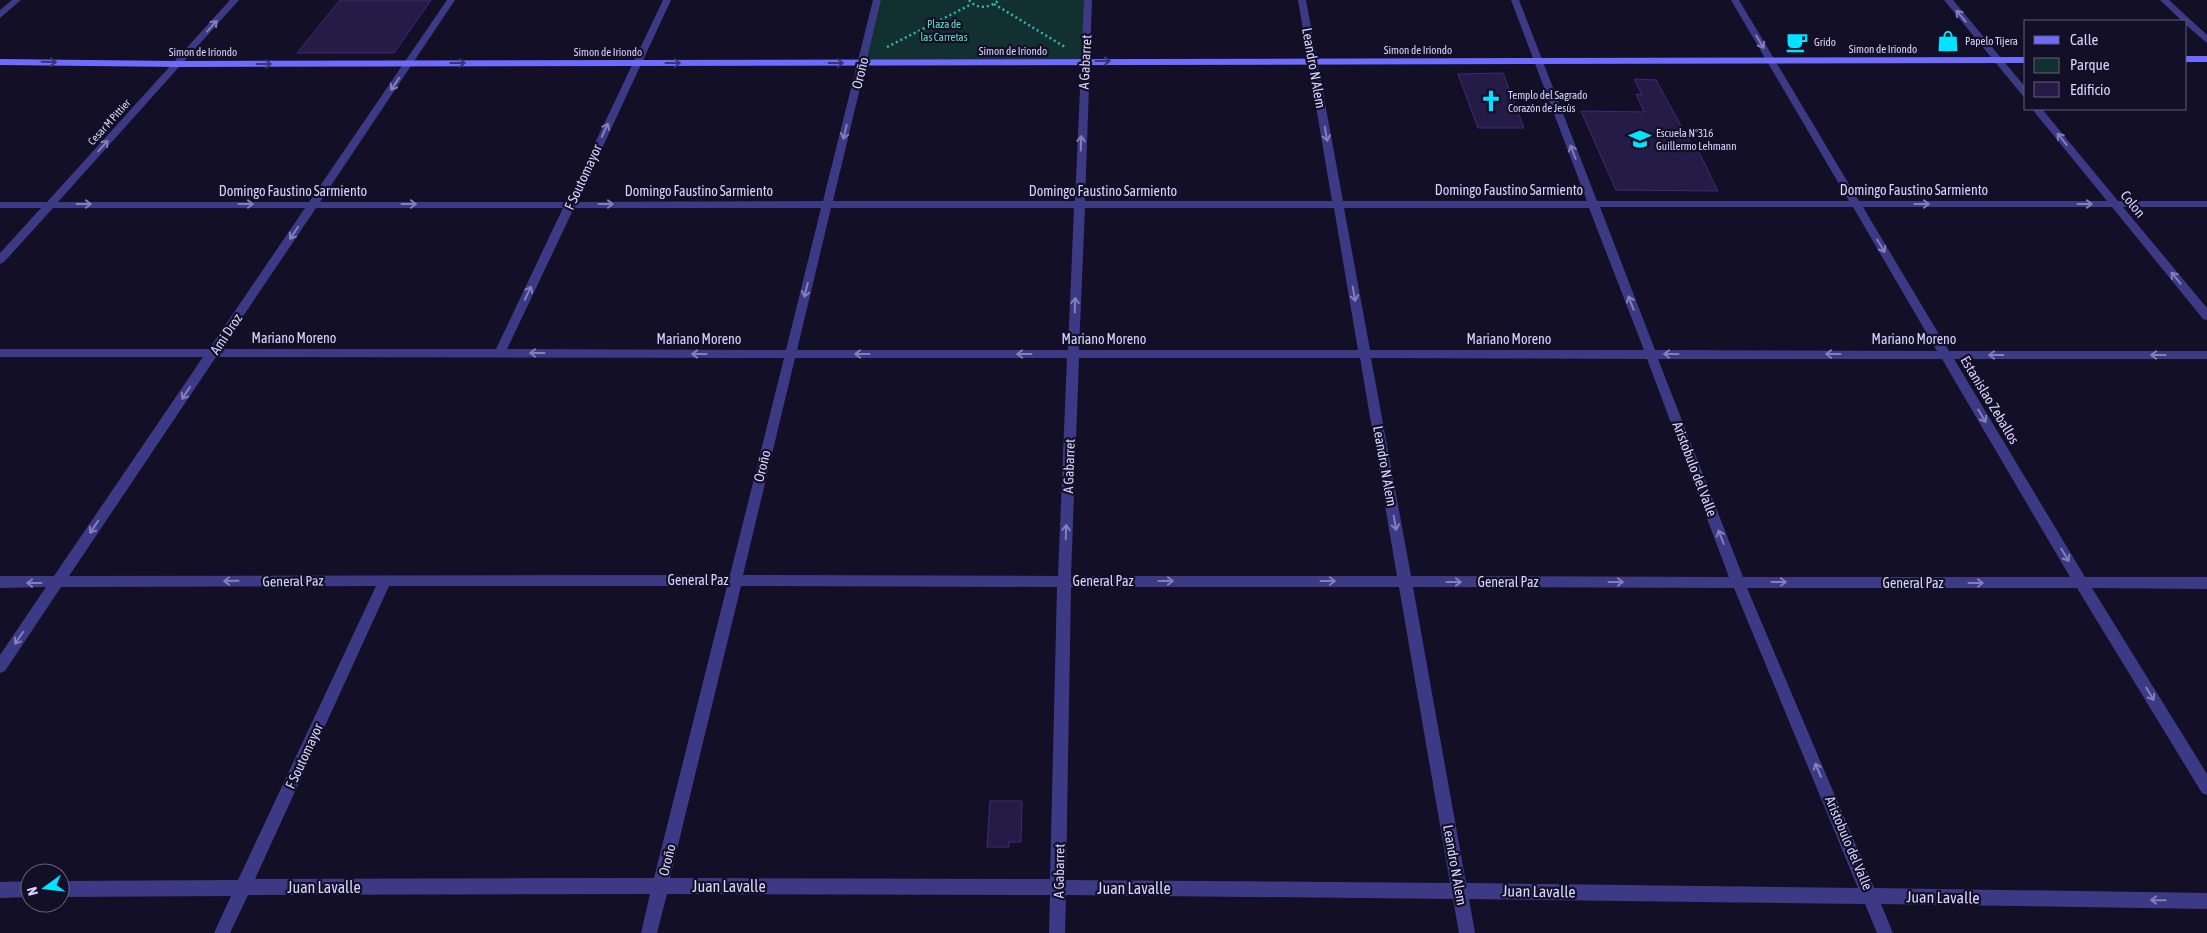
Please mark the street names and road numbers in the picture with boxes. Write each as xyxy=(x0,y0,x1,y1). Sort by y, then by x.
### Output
street label: Leandro N Alem xyxy=(1299,27,1329,109)
street label: A Gabarret xyxy=(1076,34,1094,90)
street label: Simon de Iriondo xyxy=(1849,43,1917,55)
street label: Simon de Iriondo xyxy=(1384,44,1452,56)
street label: Simon de Iriondo xyxy=(979,45,1047,57)
street label: Simon de Iriondo xyxy=(169,46,237,58)
street label: Simon de Iriondo xyxy=(574,46,642,58)
street label: Oroño xyxy=(848,55,872,91)
street label: Cesar M Pittier xyxy=(85,96,133,147)
street label: F Soutomayor xyxy=(561,141,605,212)
street label: Domingo Faustino Sarmiento xyxy=(1435,182,1583,198)
street label: Domingo Faustino Sarmiento xyxy=(1840,182,1988,198)
street label: Domingo Faustino Sarmiento xyxy=(219,183,367,199)
street label: Domingo Faustino Sarmiento xyxy=(625,183,773,199)
street label: Domingo Faustino Sarmiento xyxy=(1029,183,1177,199)
street label: Colon xyxy=(2117,187,2149,221)
street label: Ami Droz xyxy=(207,311,245,357)
street label: Mariano Moreno xyxy=(252,330,336,346)
street label: Mariano Moreno xyxy=(657,331,741,347)
street label: Mariano Moreno xyxy=(1062,331,1146,347)
street label: Mariano Moreno xyxy=(1467,331,1551,347)
street label: Mariano Moreno xyxy=(1872,331,1956,347)
street label: Estanislao Zeballos xyxy=(1957,353,2023,447)
street label: Aristobulo del Valle xyxy=(1670,419,1720,519)
street label: Leandro N Alem xyxy=(1370,425,1400,507)
street label: A Gabarret xyxy=(1060,438,1078,494)
street label: Oroño xyxy=(750,448,774,484)
street label: General Paz xyxy=(262,572,324,590)
street label: General Paz xyxy=(667,572,729,588)
street label: General Paz xyxy=(1072,573,1134,589)
street label: General Paz xyxy=(1477,574,1539,590)
street label: General Paz xyxy=(1882,575,1944,591)
street label: F Soutomayor xyxy=(282,720,326,791)
street label: Aristobulo del Valle xyxy=(1822,794,1876,892)
street label: Leandro N Alem xyxy=(1440,824,1470,906)
street label: Oroño xyxy=(655,842,679,878)
street label: A Gabarret xyxy=(1051,844,1067,898)
street label: Juan Lavalle xyxy=(692,877,766,895)
street label: Juan Lavalle xyxy=(287,878,361,896)
street label: Juan Lavalle xyxy=(1097,879,1171,897)
street label: Juan Lavalle xyxy=(1502,881,1576,901)
street label: Juan Lavalle xyxy=(1906,887,1980,907)

